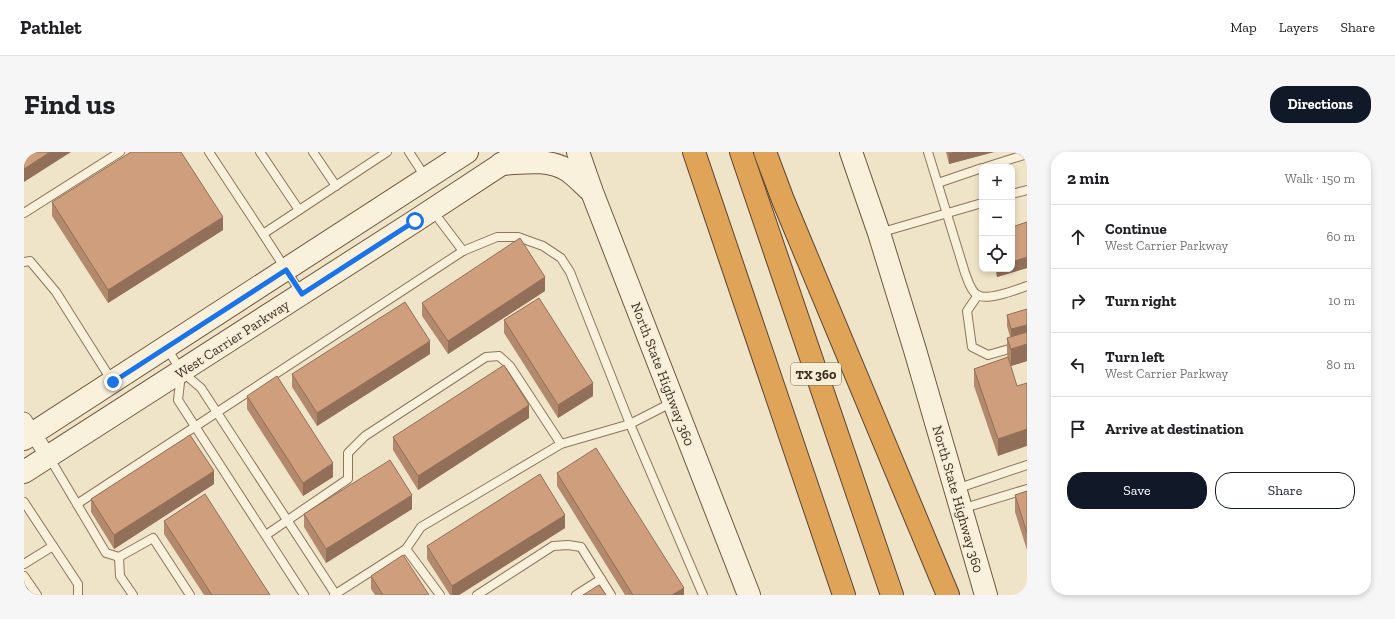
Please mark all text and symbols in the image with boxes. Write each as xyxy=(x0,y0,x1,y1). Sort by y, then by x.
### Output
text: Pathlet xyxy=(20,16,82,39)
text: Map xyxy=(1230,19,1257,36)
text: Layers xyxy=(1279,19,1318,36)
text: Share xyxy=(1340,19,1375,36)
button: Directions xyxy=(1270,86,1371,123)
text: Find us xyxy=(24,88,115,121)
map controls xyxy=(979,164,1015,272)
button: + xyxy=(979,164,1015,200)
text: 2 min xyxy=(1067,168,1109,188)
text: Walk · 150 m xyxy=(1285,171,1355,186)
button: − xyxy=(979,200,1015,236)
route start xyxy=(406,212,424,230)
text: Continue xyxy=(1105,220,1167,238)
icon: ahead xyxy=(1067,226,1089,248)
text: 60 m xyxy=(1326,229,1355,244)
button: locate xyxy=(979,236,1015,272)
text: West Carrier Parkway xyxy=(1105,238,1228,253)
icon: right xyxy=(1067,290,1089,312)
text: Turn right xyxy=(1105,292,1176,310)
text: 10 m xyxy=(1328,293,1355,308)
street label: West Carrier Parkway xyxy=(172,296,293,383)
street label: North State Highway 360 xyxy=(627,300,698,449)
text: Turn left xyxy=(1105,348,1165,366)
icon: left xyxy=(1067,354,1089,376)
text: 80 m xyxy=(1326,357,1355,372)
road number: TX 360 xyxy=(791,363,841,385)
text: West Carrier Parkway xyxy=(1105,366,1228,381)
route end xyxy=(104,373,122,391)
icon: arrive xyxy=(1067,418,1089,440)
text: Arrive at destination xyxy=(1105,420,1244,438)
street label: North State Highway 360 xyxy=(928,423,987,575)
button: Save xyxy=(1067,472,1207,509)
button: Share xyxy=(1215,472,1355,509)

